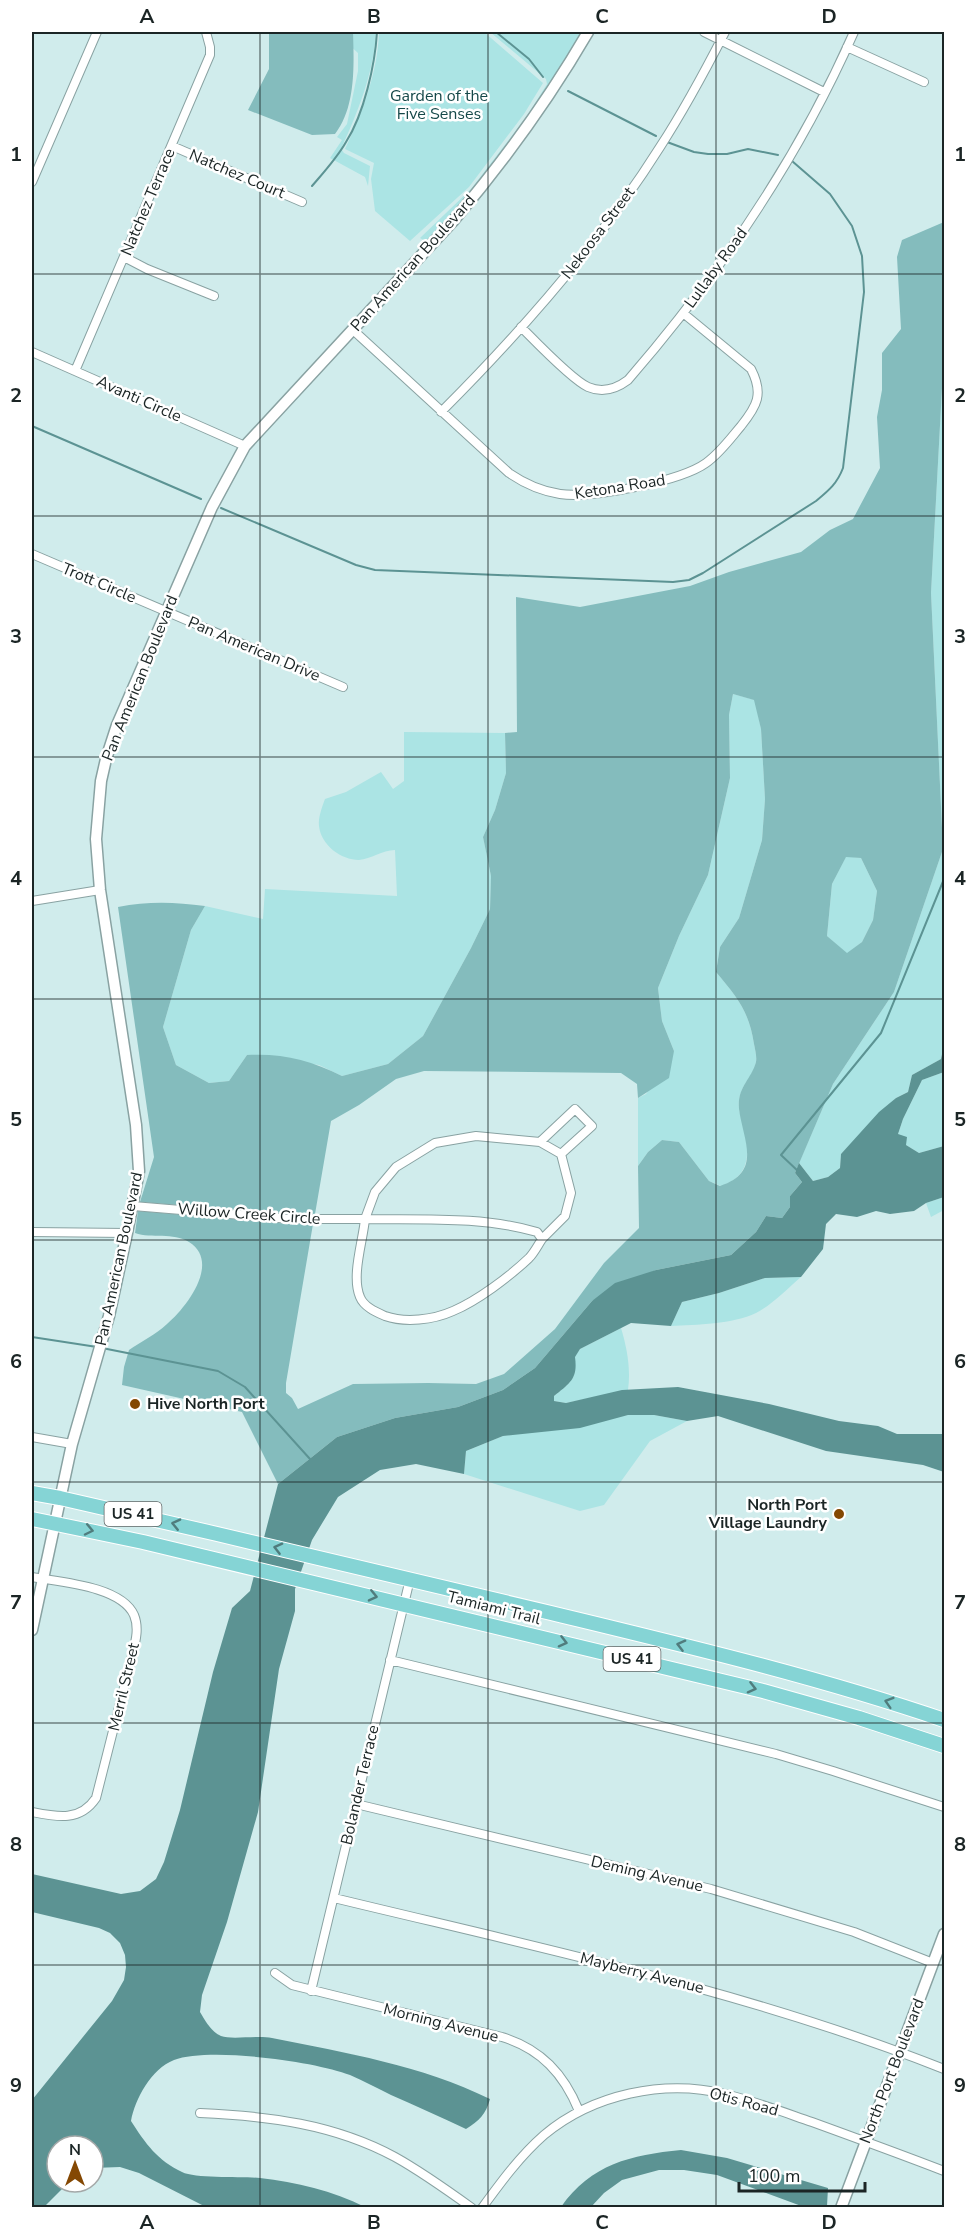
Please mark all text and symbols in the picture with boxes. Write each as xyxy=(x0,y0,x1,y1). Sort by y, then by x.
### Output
text: A xyxy=(140,3,155,30)
text: B xyxy=(367,3,381,30)
text: C xyxy=(595,3,609,30)
text: D xyxy=(821,3,837,30)
park label: Garden of the Five Senses xyxy=(390,85,488,125)
text: 1 xyxy=(10,141,22,168)
text: 1 xyxy=(954,141,966,168)
street label: Natchez Court xyxy=(186,144,289,204)
street label: Natchez Terrace xyxy=(115,145,181,259)
street label: Nekoosa Street xyxy=(556,182,640,284)
street label: Pan American Boulevard xyxy=(346,190,480,336)
street label: Lullaby Road xyxy=(679,223,753,313)
street label: Avanti Circle xyxy=(93,370,185,428)
text: 2 xyxy=(10,382,22,409)
text: 2 xyxy=(954,382,966,409)
street label: Ketona Road xyxy=(573,469,667,505)
street label: Trott Circle xyxy=(59,558,139,608)
street label: Pan American Boulevard xyxy=(97,592,183,764)
street label: Pan American Drive xyxy=(184,611,324,687)
text: 3 xyxy=(10,623,22,650)
text: 3 xyxy=(954,623,966,650)
text: 4 xyxy=(10,865,22,892)
text: 4 xyxy=(954,865,966,892)
text: 5 xyxy=(10,1106,22,1133)
text: 5 xyxy=(954,1106,966,1133)
street label: Pan American Boulevard xyxy=(90,1170,148,1348)
street label: Willow Creek Circle xyxy=(177,1198,321,1230)
text: 6 xyxy=(10,1348,22,1375)
text: 6 xyxy=(954,1348,966,1375)
place label: Hive North Port xyxy=(147,1393,265,1415)
marker: Hive North Port xyxy=(128,1397,142,1411)
place label: North Port Village Laundry xyxy=(708,1494,828,1534)
road number: US 41 xyxy=(104,1502,162,1526)
marker: North Port Village Laundry xyxy=(832,1507,846,1521)
one-way arrow xyxy=(171,1519,181,1532)
one-way arrow xyxy=(84,1523,94,1536)
one-way arrow xyxy=(273,1543,283,1556)
street label: Tamiami Trail xyxy=(445,1586,543,1630)
text: 7 xyxy=(10,1589,22,1616)
one-way arrow xyxy=(368,1589,378,1602)
text: 7 xyxy=(954,1589,966,1616)
one-way arrow xyxy=(558,1635,568,1648)
one-way arrow xyxy=(676,1639,686,1652)
street label: Merril Street xyxy=(103,1640,145,1733)
road number: US 41 xyxy=(604,1647,660,1671)
one-way arrow xyxy=(747,1681,757,1694)
one-way arrow xyxy=(884,1696,895,1709)
street label: Bolander Terrace xyxy=(336,1723,384,1847)
text: 8 xyxy=(10,1831,22,1858)
text: 8 xyxy=(954,1831,966,1858)
street label: Deming Avenue xyxy=(589,1850,705,1898)
street label: Mayberry Avenue xyxy=(578,1947,706,1999)
street label: North Port Boulevard xyxy=(854,1995,930,2147)
street label: Morning Avenue xyxy=(381,1998,501,2048)
text: 9 xyxy=(10,2072,22,2099)
text: 9 xyxy=(954,2072,966,2099)
street label: Otis Road xyxy=(707,2082,781,2122)
north arrow xyxy=(45,2134,105,2194)
text: N xyxy=(69,2139,81,2161)
scale bar xyxy=(739,2155,865,2193)
text: 100 m xyxy=(748,2164,800,2188)
text: A xyxy=(140,2209,155,2236)
text: B xyxy=(367,2209,381,2236)
text: C xyxy=(595,2209,609,2236)
text: D xyxy=(821,2209,837,2236)

